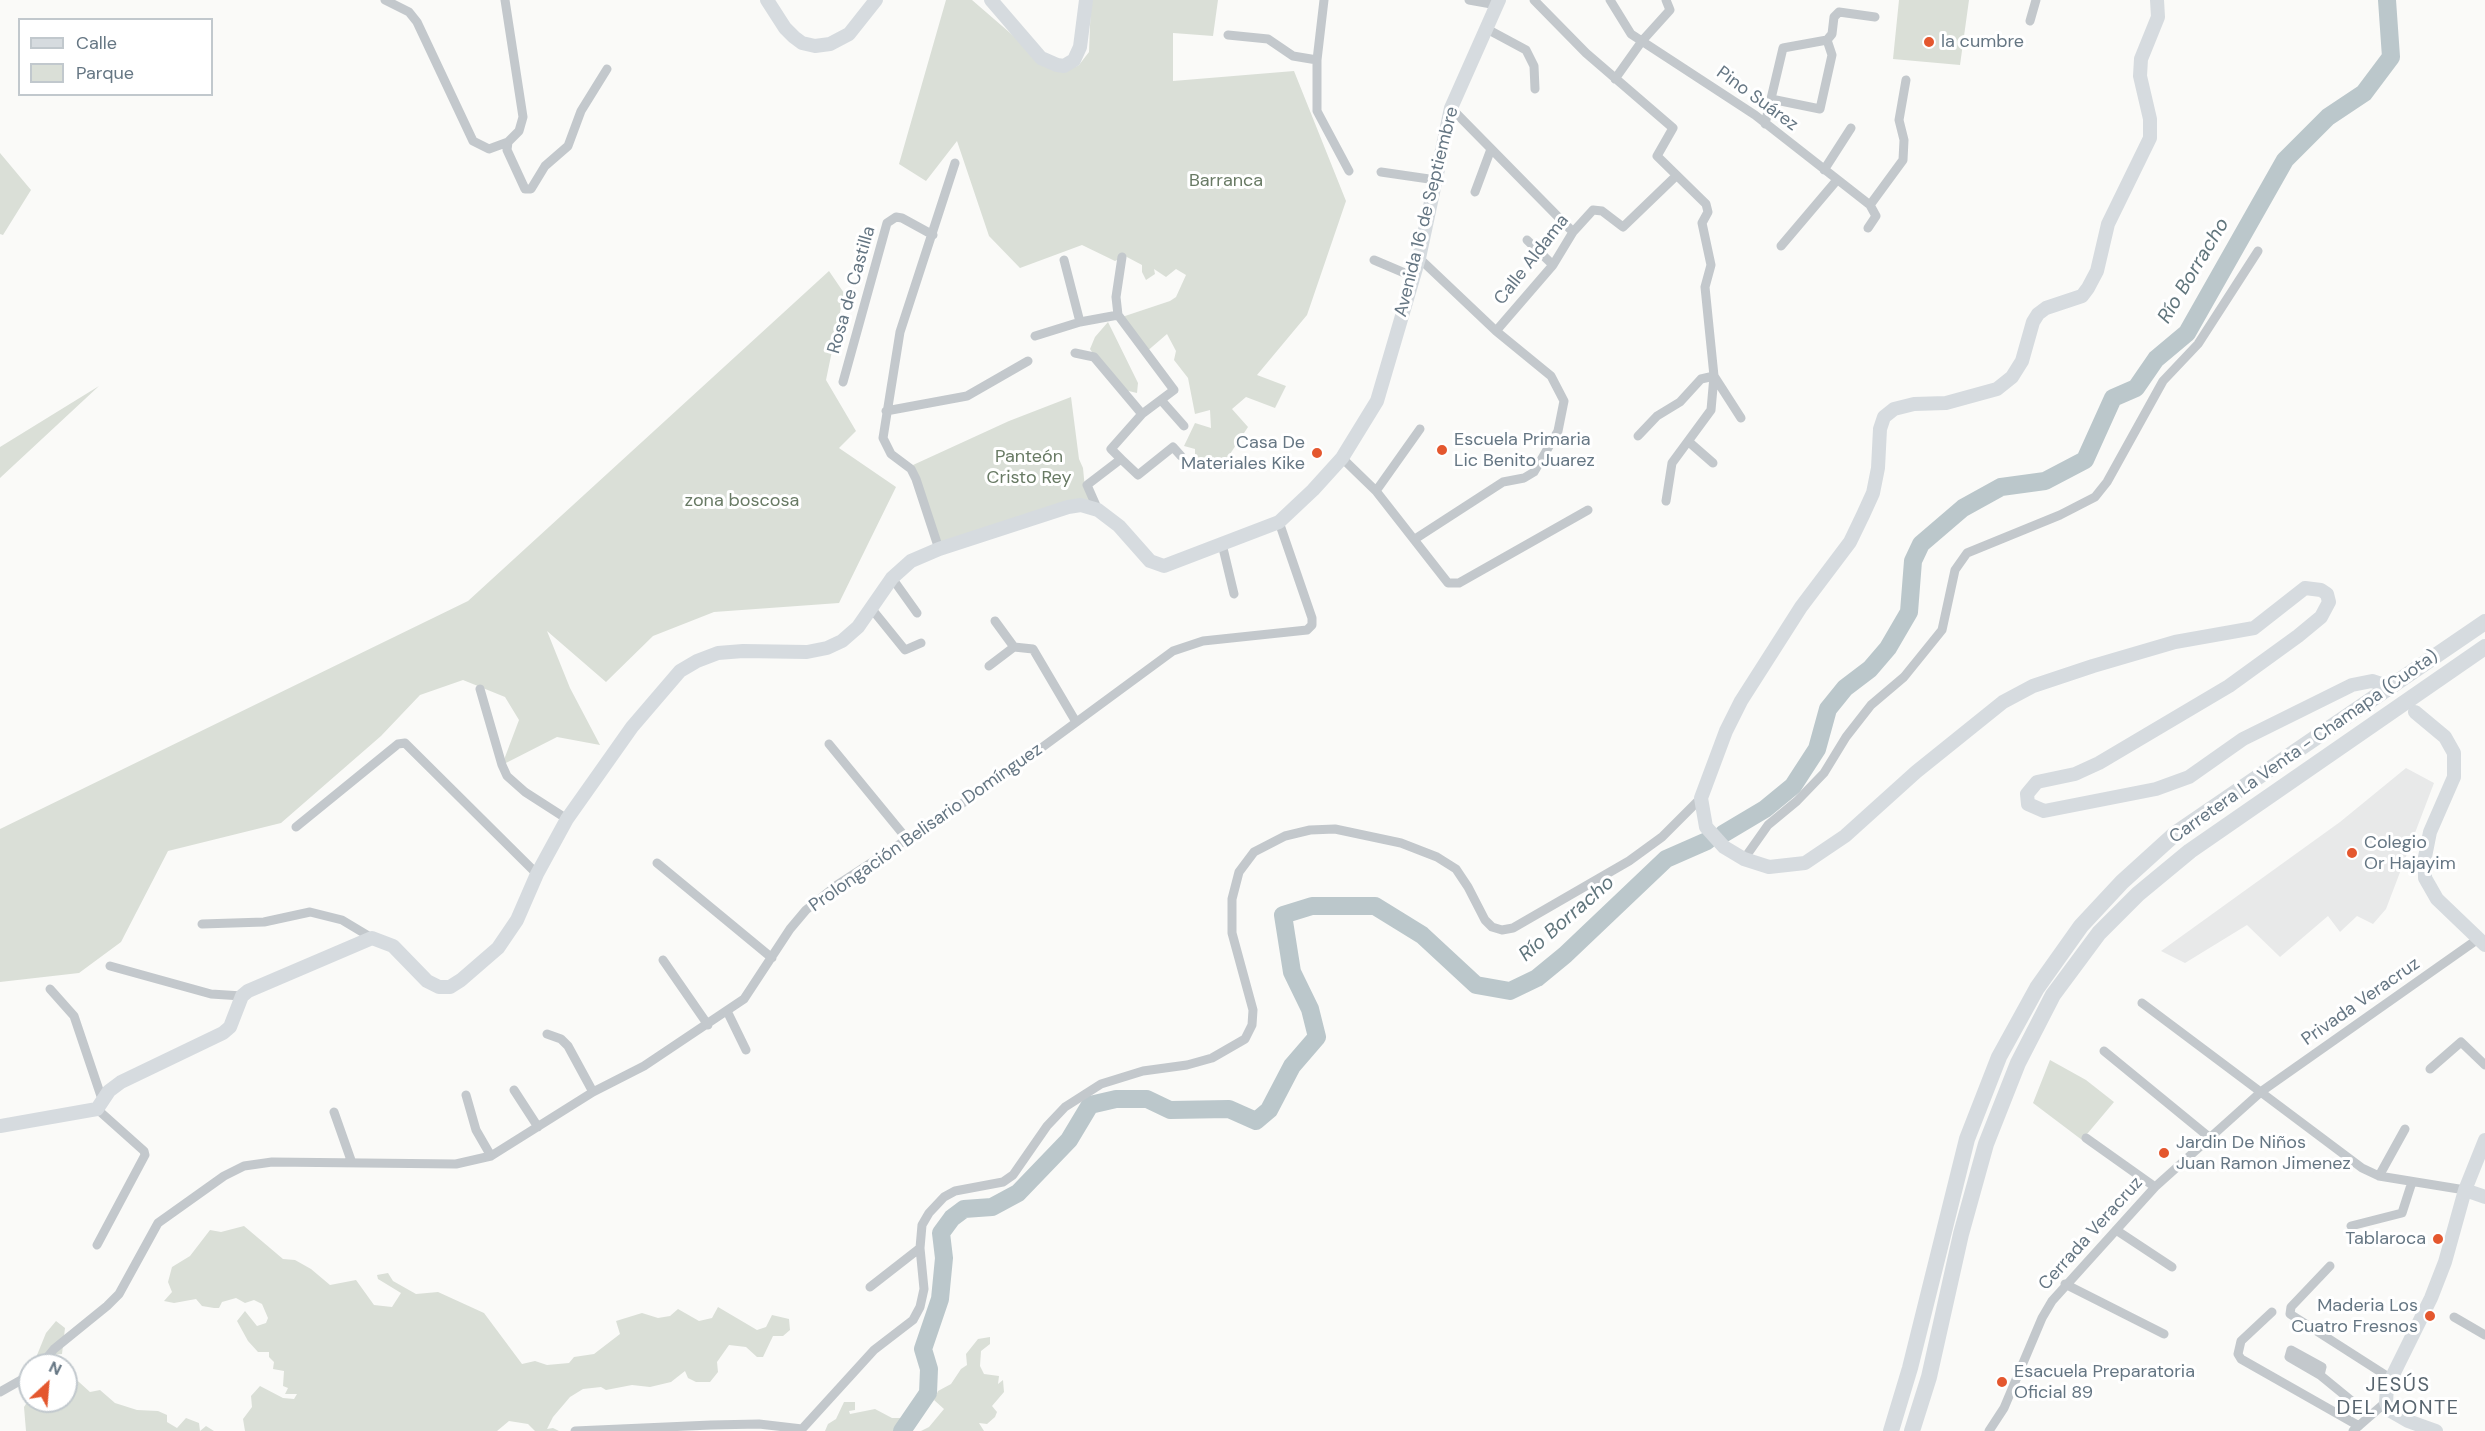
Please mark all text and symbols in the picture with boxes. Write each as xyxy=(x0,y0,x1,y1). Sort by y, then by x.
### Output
legend xyxy=(18,18,213,96)
text: Calle xyxy=(76,31,117,55)
place label: la cumbre xyxy=(1941,31,2024,53)
marker: la cumbre xyxy=(1922,35,1936,49)
text: Parque xyxy=(76,61,134,85)
street label: Pino Suárez xyxy=(1712,62,1802,136)
street label: Avenida 16 de Septiembre xyxy=(1390,105,1464,319)
park label: Barranca xyxy=(1189,170,1263,192)
street label: Calle Aldama xyxy=(1490,211,1574,309)
water label: Río Borracho xyxy=(2153,214,2235,328)
street label: Rosa de Castilla xyxy=(824,224,880,356)
place label: Escuela Primaria Lic Benito Juarez xyxy=(1454,429,1595,472)
place label: Casa De Materiales Kike xyxy=(1181,432,1305,474)
marker: Escuela Primaria Lic Benito Juarez xyxy=(1435,443,1449,457)
park label: Panteón Cristo Rey xyxy=(987,446,1071,488)
marker: Casa De Materiales Kike xyxy=(1310,446,1324,460)
park label: zona boscosa xyxy=(685,490,799,512)
street label: Carretera La Venta - Chamapa (Cuota) xyxy=(2166,646,2442,848)
street label: Prolongación Belisario Domínguez xyxy=(805,739,1047,917)
place label: Colegio Or Hajayim xyxy=(2364,832,2456,874)
marker: Colegio Or Hajayim xyxy=(2345,846,2359,860)
water label: Río Borracho xyxy=(1514,871,1620,967)
street label: Privada Veracruz xyxy=(2298,953,2424,1051)
place label: Jardin De Niños Juan Ramon Jimenez xyxy=(2176,1132,2351,1174)
marker: Jardin De Niños Juan Ramon Jimenez xyxy=(2157,1146,2171,1160)
street label: Cerrada Veracruz xyxy=(2034,1173,2148,1295)
place label: Tablaroca xyxy=(2345,1228,2426,1250)
marker: Tablaroca xyxy=(2431,1232,2445,1246)
place label: Maderia Los Cuatro Fresnos xyxy=(2291,1295,2418,1338)
marker: Maderia Los Cuatro Fresnos xyxy=(2423,1309,2437,1323)
north arrow xyxy=(18,1353,78,1413)
text: N xyxy=(45,1356,65,1380)
place label: Esacuela Preparatoria Oficial 89 xyxy=(2014,1361,2195,1404)
district label: JESÚS DEL MONTE xyxy=(2336,1374,2460,1421)
marker: Esacuela Preparatoria Oficial 89 xyxy=(1995,1375,2009,1389)

